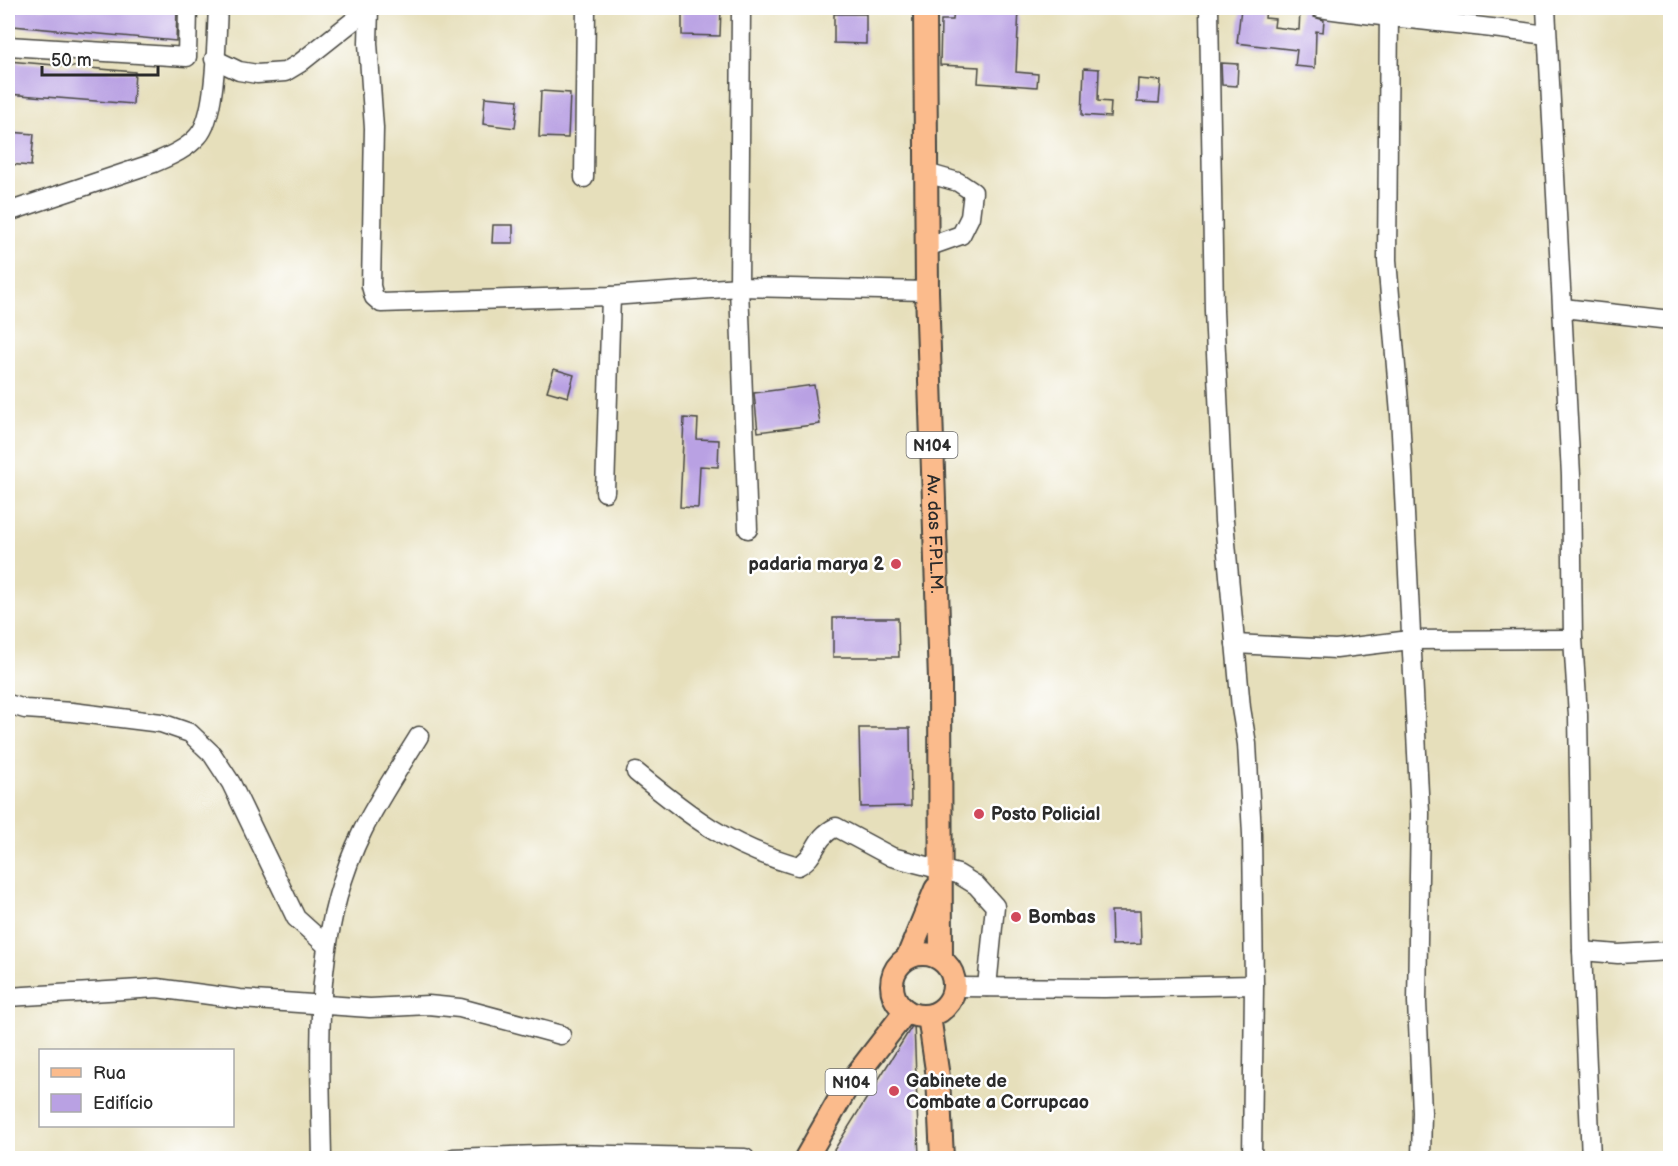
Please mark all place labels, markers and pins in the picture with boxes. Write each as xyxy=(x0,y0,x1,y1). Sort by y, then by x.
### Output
place label: padaria marya 2 xyxy=(748,554,884,575)
marker: padaria marya 2 xyxy=(889,557,903,571)
place label: Posto Policial xyxy=(991,804,1100,825)
marker: Posto Policial xyxy=(972,807,986,821)
place label: Bombas xyxy=(1028,907,1096,928)
marker: Bombas xyxy=(1009,910,1023,924)
place label: Gabinete de Combate a Corrupcao xyxy=(906,1071,1089,1113)
marker: Gabinete de Combate a Corrupcao xyxy=(887,1084,901,1098)

